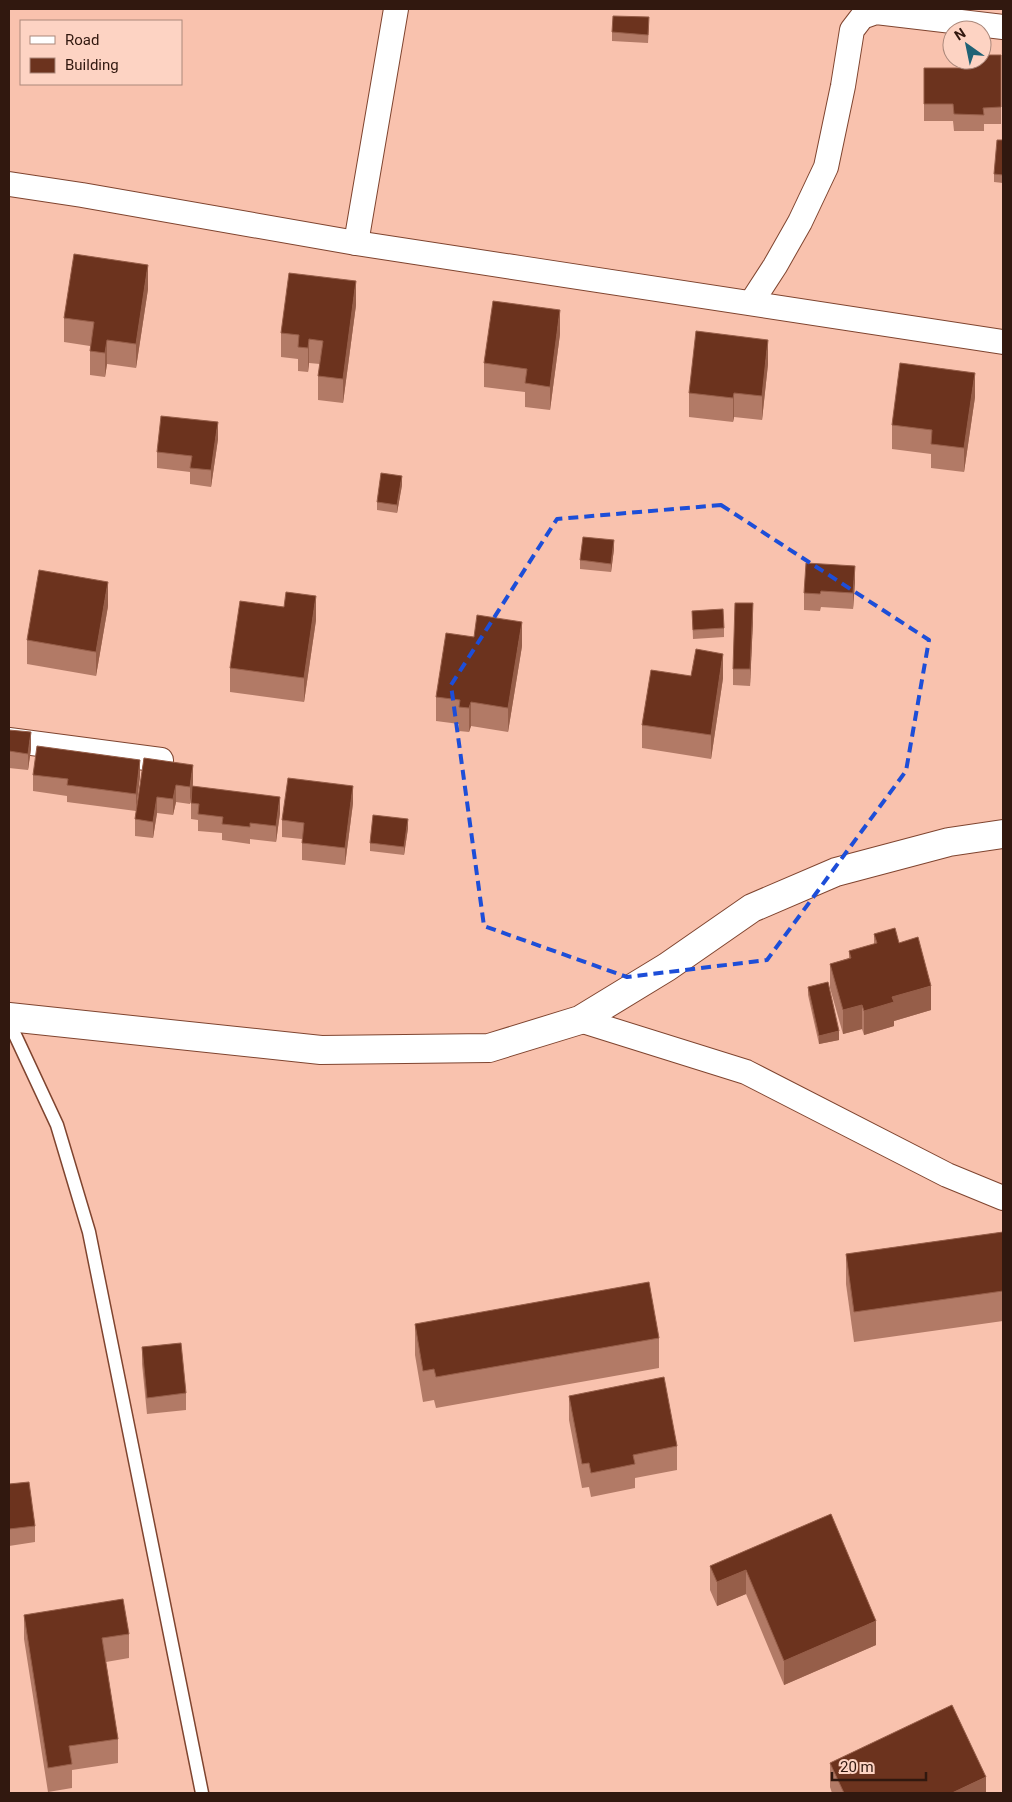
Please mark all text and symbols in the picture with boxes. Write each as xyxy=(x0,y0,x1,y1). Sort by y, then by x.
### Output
legend xyxy=(20,20,182,85)
north arrow xyxy=(942,20,992,70)
text: N xyxy=(951,25,968,44)
text: Road xyxy=(65,31,99,49)
text: Building xyxy=(65,56,119,74)
scale bar xyxy=(832,1750,926,1782)
text: 20 m xyxy=(840,1758,874,1776)

